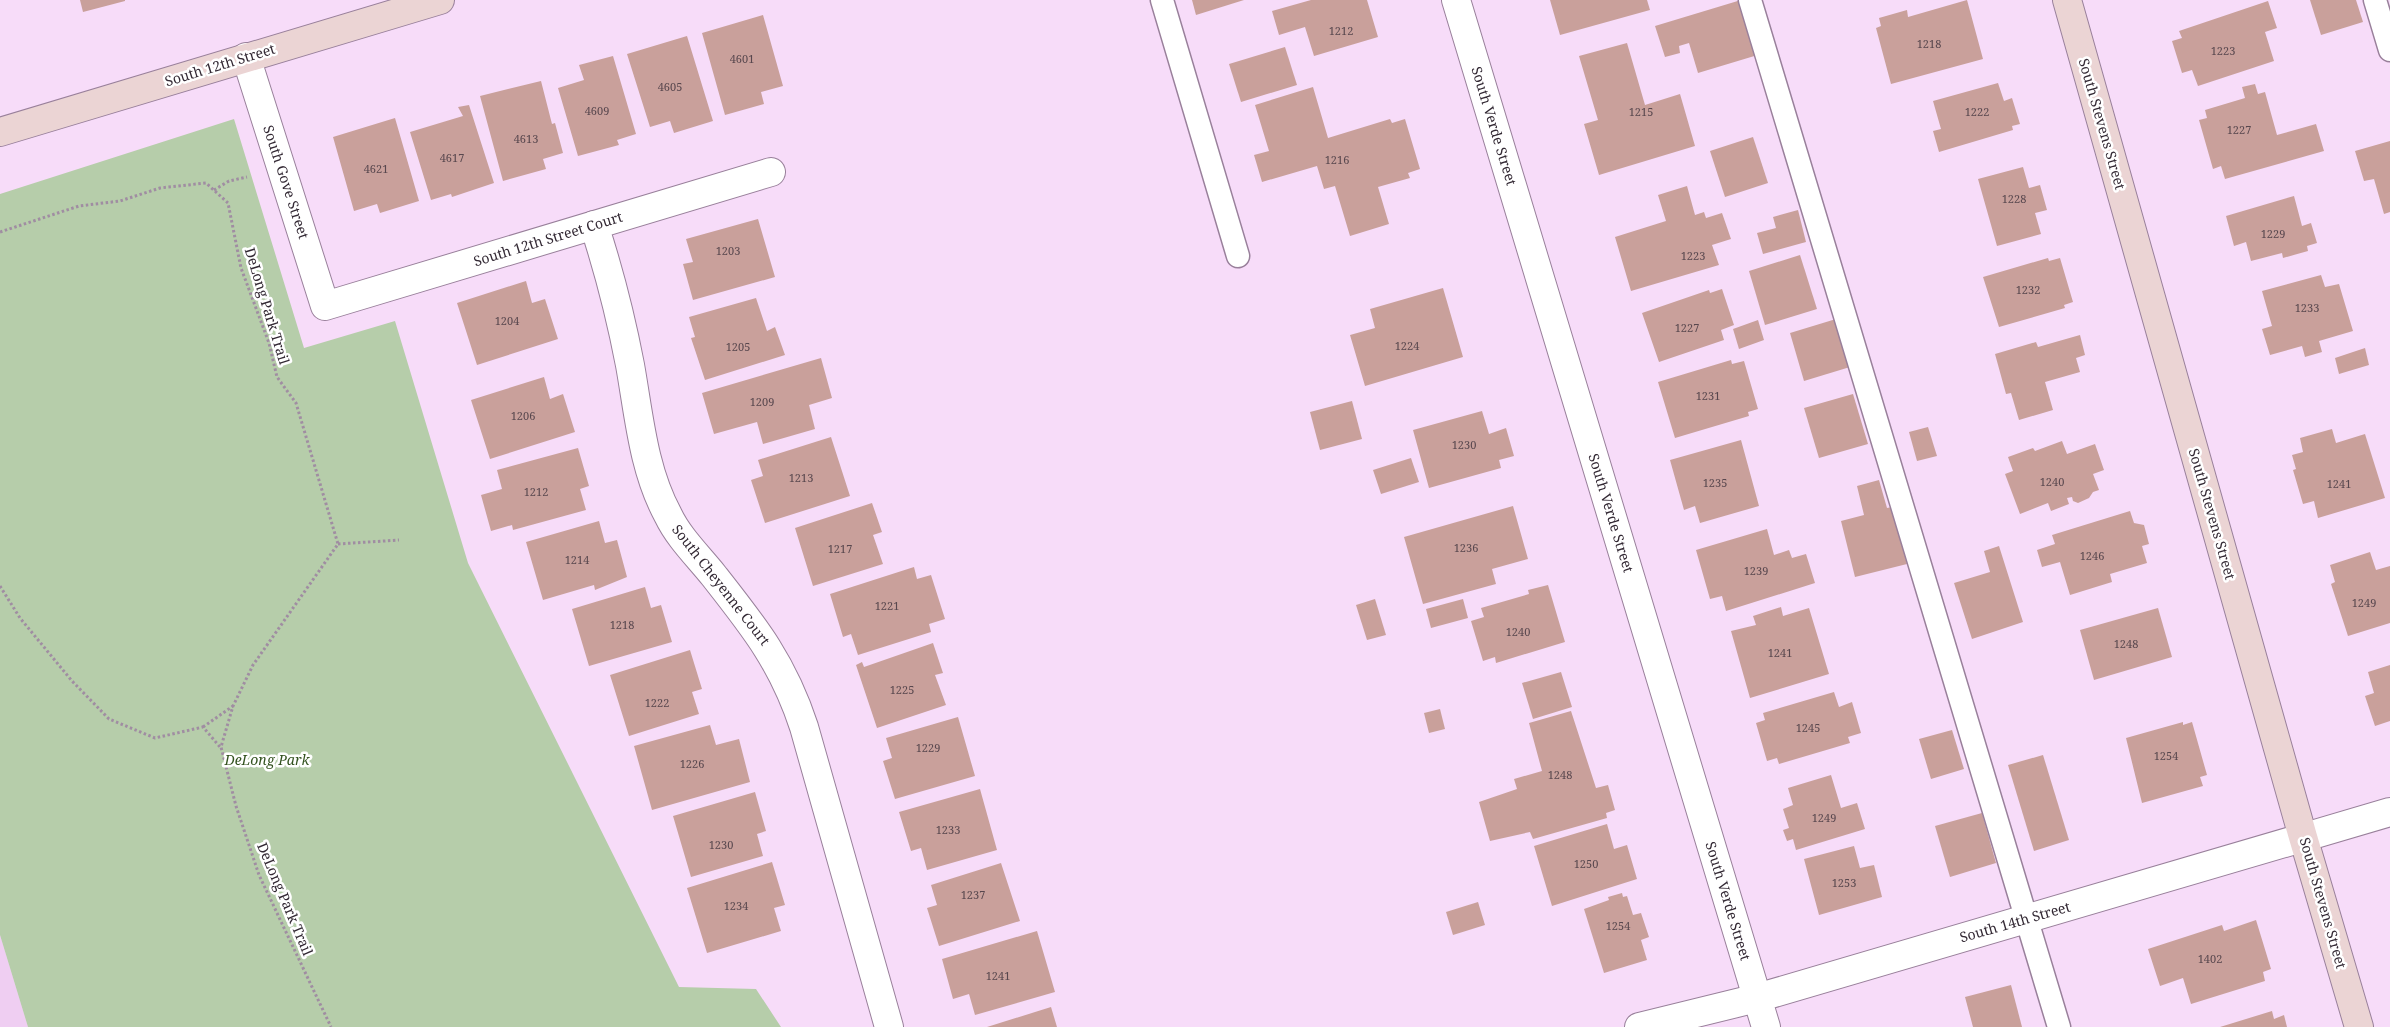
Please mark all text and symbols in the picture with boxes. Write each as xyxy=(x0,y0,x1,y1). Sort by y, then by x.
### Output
house number: 1212 xyxy=(1329,23,1353,38)
house number: 1218 xyxy=(1917,36,1941,51)
street label: South 12th Street xyxy=(162,39,277,90)
house number: 1223 xyxy=(2211,43,2235,58)
house number: 4601 xyxy=(730,51,754,66)
street label: South Stevens Street xyxy=(2075,56,2130,192)
street label: South Verde Street xyxy=(1467,64,1522,188)
house number: 4605 xyxy=(658,79,682,94)
house number: 4609 xyxy=(585,103,609,118)
house number: 1215 xyxy=(1629,104,1653,119)
house number: 1222 xyxy=(1965,104,1989,119)
house number: 1227 xyxy=(2227,122,2251,137)
street label: South Gove Street xyxy=(259,123,314,241)
house number: 4613 xyxy=(514,131,538,146)
house number: 4617 xyxy=(440,150,464,165)
house number: 1216 xyxy=(1325,152,1349,167)
house number: 4621 xyxy=(364,161,388,176)
house number: 1228 xyxy=(2002,191,2026,206)
street label: South 12th Street Court xyxy=(471,207,625,270)
house number: 1229 xyxy=(2261,226,2285,241)
house number: 1203 xyxy=(716,243,740,258)
street label: DeLong Park Trail xyxy=(241,245,294,367)
house number: 1223 xyxy=(1681,248,1705,263)
house number: 1232 xyxy=(2016,282,2040,297)
house number: 1233 xyxy=(2295,300,2319,315)
house number: 1204 xyxy=(495,313,519,328)
house number: 1227 xyxy=(1675,320,1699,335)
house number: 1224 xyxy=(1395,338,1419,353)
house number: 1205 xyxy=(726,339,750,354)
house number: 1231 xyxy=(1696,388,1720,403)
house number: 1209 xyxy=(750,394,774,409)
house number: 1206 xyxy=(511,408,535,423)
house number: 1230 xyxy=(1452,437,1476,452)
street label: South Stevens Street xyxy=(2185,446,2240,582)
street label: South Verde Street xyxy=(1584,451,1639,575)
house number: 1213 xyxy=(789,470,813,485)
house number: 1240 xyxy=(2040,474,2064,489)
house number: 1235 xyxy=(1703,475,1727,490)
house number: 1241 xyxy=(2327,476,2351,491)
house number: 1212 xyxy=(524,484,548,499)
street label: South Cheyenne Court xyxy=(668,520,775,649)
house number: 1236 xyxy=(1454,540,1478,555)
house number: 1217 xyxy=(828,541,852,556)
house number: 1246 xyxy=(2080,548,2104,563)
house number: 1214 xyxy=(565,552,589,567)
house number: 1239 xyxy=(1744,563,1768,578)
house number: 1249 xyxy=(2352,595,2376,610)
house number: 1221 xyxy=(875,598,899,613)
house number: 1218 xyxy=(610,617,634,632)
house number: 1240 xyxy=(1506,624,1530,639)
house number: 1248 xyxy=(2114,636,2138,651)
house number: 1241 xyxy=(1768,645,1792,660)
house number: 1225 xyxy=(890,682,914,697)
house number: 1222 xyxy=(645,695,669,710)
house number: 1245 xyxy=(1796,720,1820,735)
house number: 1229 xyxy=(916,740,940,755)
house number: 1254 xyxy=(2154,748,2178,763)
park label: DeLong Park xyxy=(224,750,310,769)
house number: 1226 xyxy=(680,756,704,771)
house number: 1248 xyxy=(1548,767,1572,782)
house number: 1249 xyxy=(1812,810,1836,825)
house number: 1233 xyxy=(936,822,960,837)
street label: South Stevens Street xyxy=(2296,835,2351,971)
house number: 1230 xyxy=(709,837,733,852)
street label: DeLong Park Trail xyxy=(253,839,318,959)
street label: South Verde Street xyxy=(1701,839,1756,963)
house number: 1250 xyxy=(1574,856,1598,871)
house number: 1253 xyxy=(1832,875,1856,890)
house number: 1237 xyxy=(961,887,985,902)
street label: South 14th Street xyxy=(1957,897,2072,946)
house number: 1234 xyxy=(724,898,748,913)
house number: 1254 xyxy=(1606,918,1630,933)
house number: 1402 xyxy=(2198,951,2222,966)
house number: 1241 xyxy=(986,968,1010,983)

